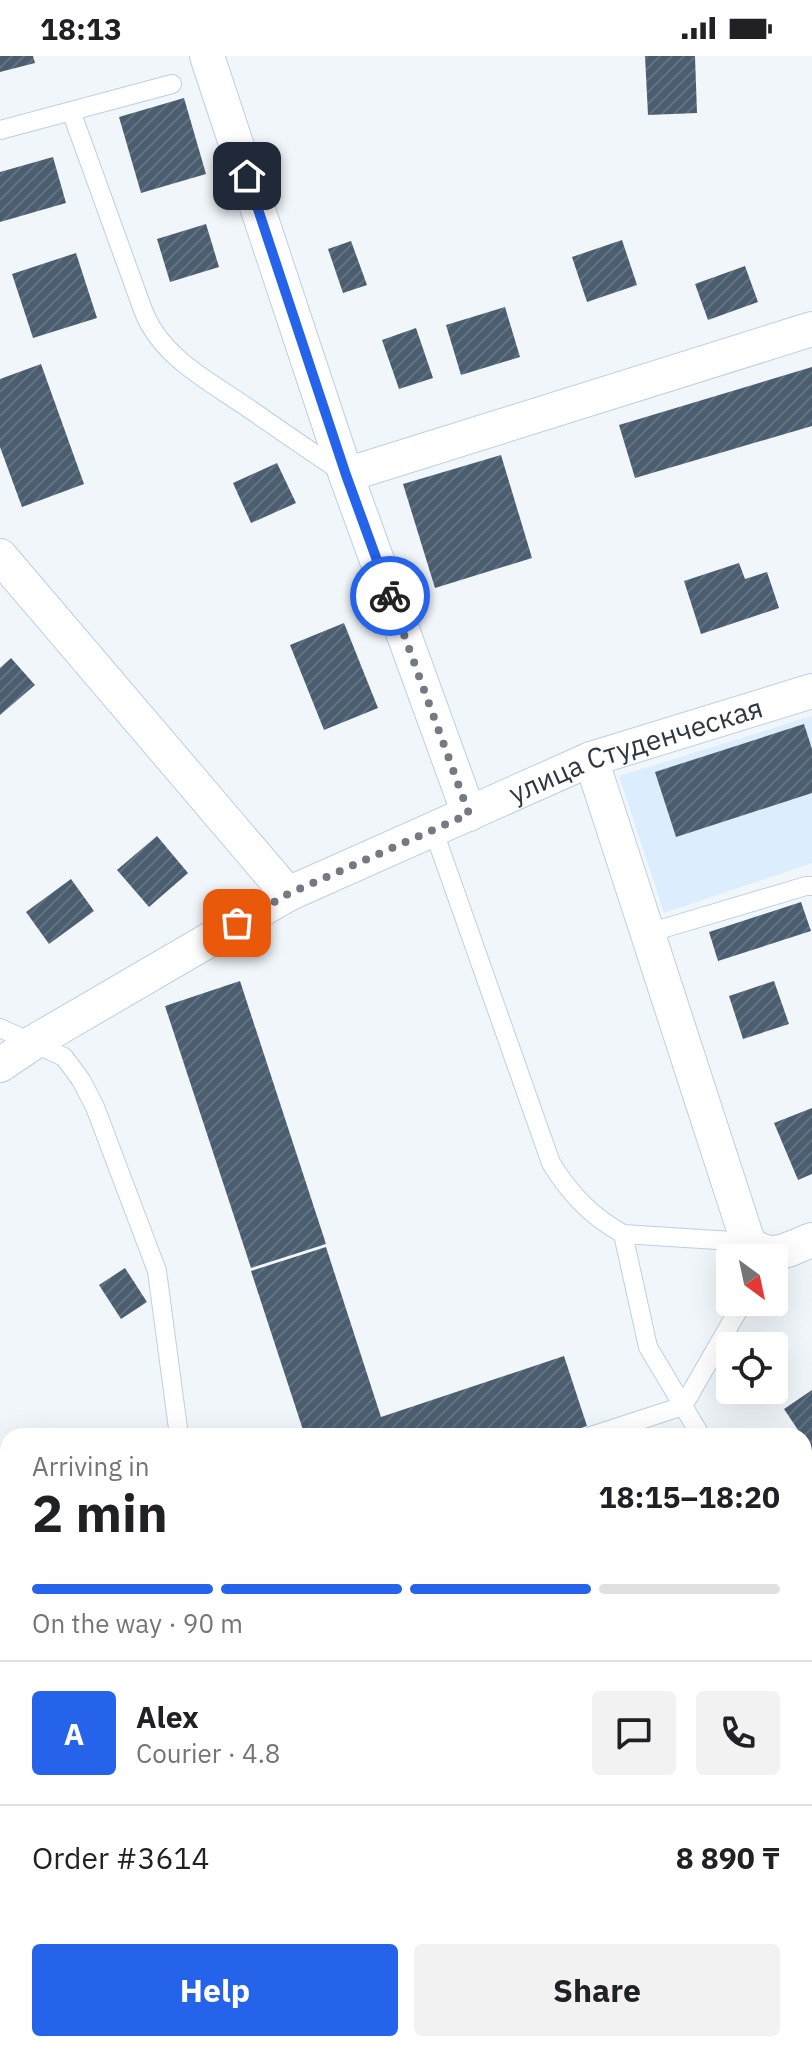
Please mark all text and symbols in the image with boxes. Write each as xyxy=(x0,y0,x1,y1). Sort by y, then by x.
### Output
text: 18:13 xyxy=(40,9,122,48)
pin xyxy=(213,142,281,210)
icon: home xyxy=(225,154,269,198)
courier xyxy=(350,556,430,636)
icon: bike xyxy=(368,574,412,618)
street label: улица Студенческая xyxy=(503,688,767,811)
pin xyxy=(203,889,271,957)
icon: bag xyxy=(215,901,259,945)
north arrow xyxy=(716,1244,788,1316)
map controls xyxy=(716,1244,788,1404)
button: locate xyxy=(716,1332,788,1404)
text: Arriving in xyxy=(32,1449,149,1483)
text: 18:15–18:20 xyxy=(599,1477,780,1516)
text: 2 min xyxy=(32,1479,168,1546)
text: On the way · 90 m xyxy=(32,1606,243,1640)
button: chat xyxy=(592,1691,676,1775)
button: phone xyxy=(696,1691,780,1775)
text: Alex xyxy=(136,1697,199,1736)
text: A xyxy=(64,1714,84,1753)
text: Courier · 4.8 xyxy=(136,1736,280,1770)
text: Order #3614 xyxy=(32,1838,209,1877)
text: 8 890 ₸ xyxy=(676,1838,780,1877)
button: Help xyxy=(32,1944,398,2036)
button: Share xyxy=(414,1944,780,2036)

